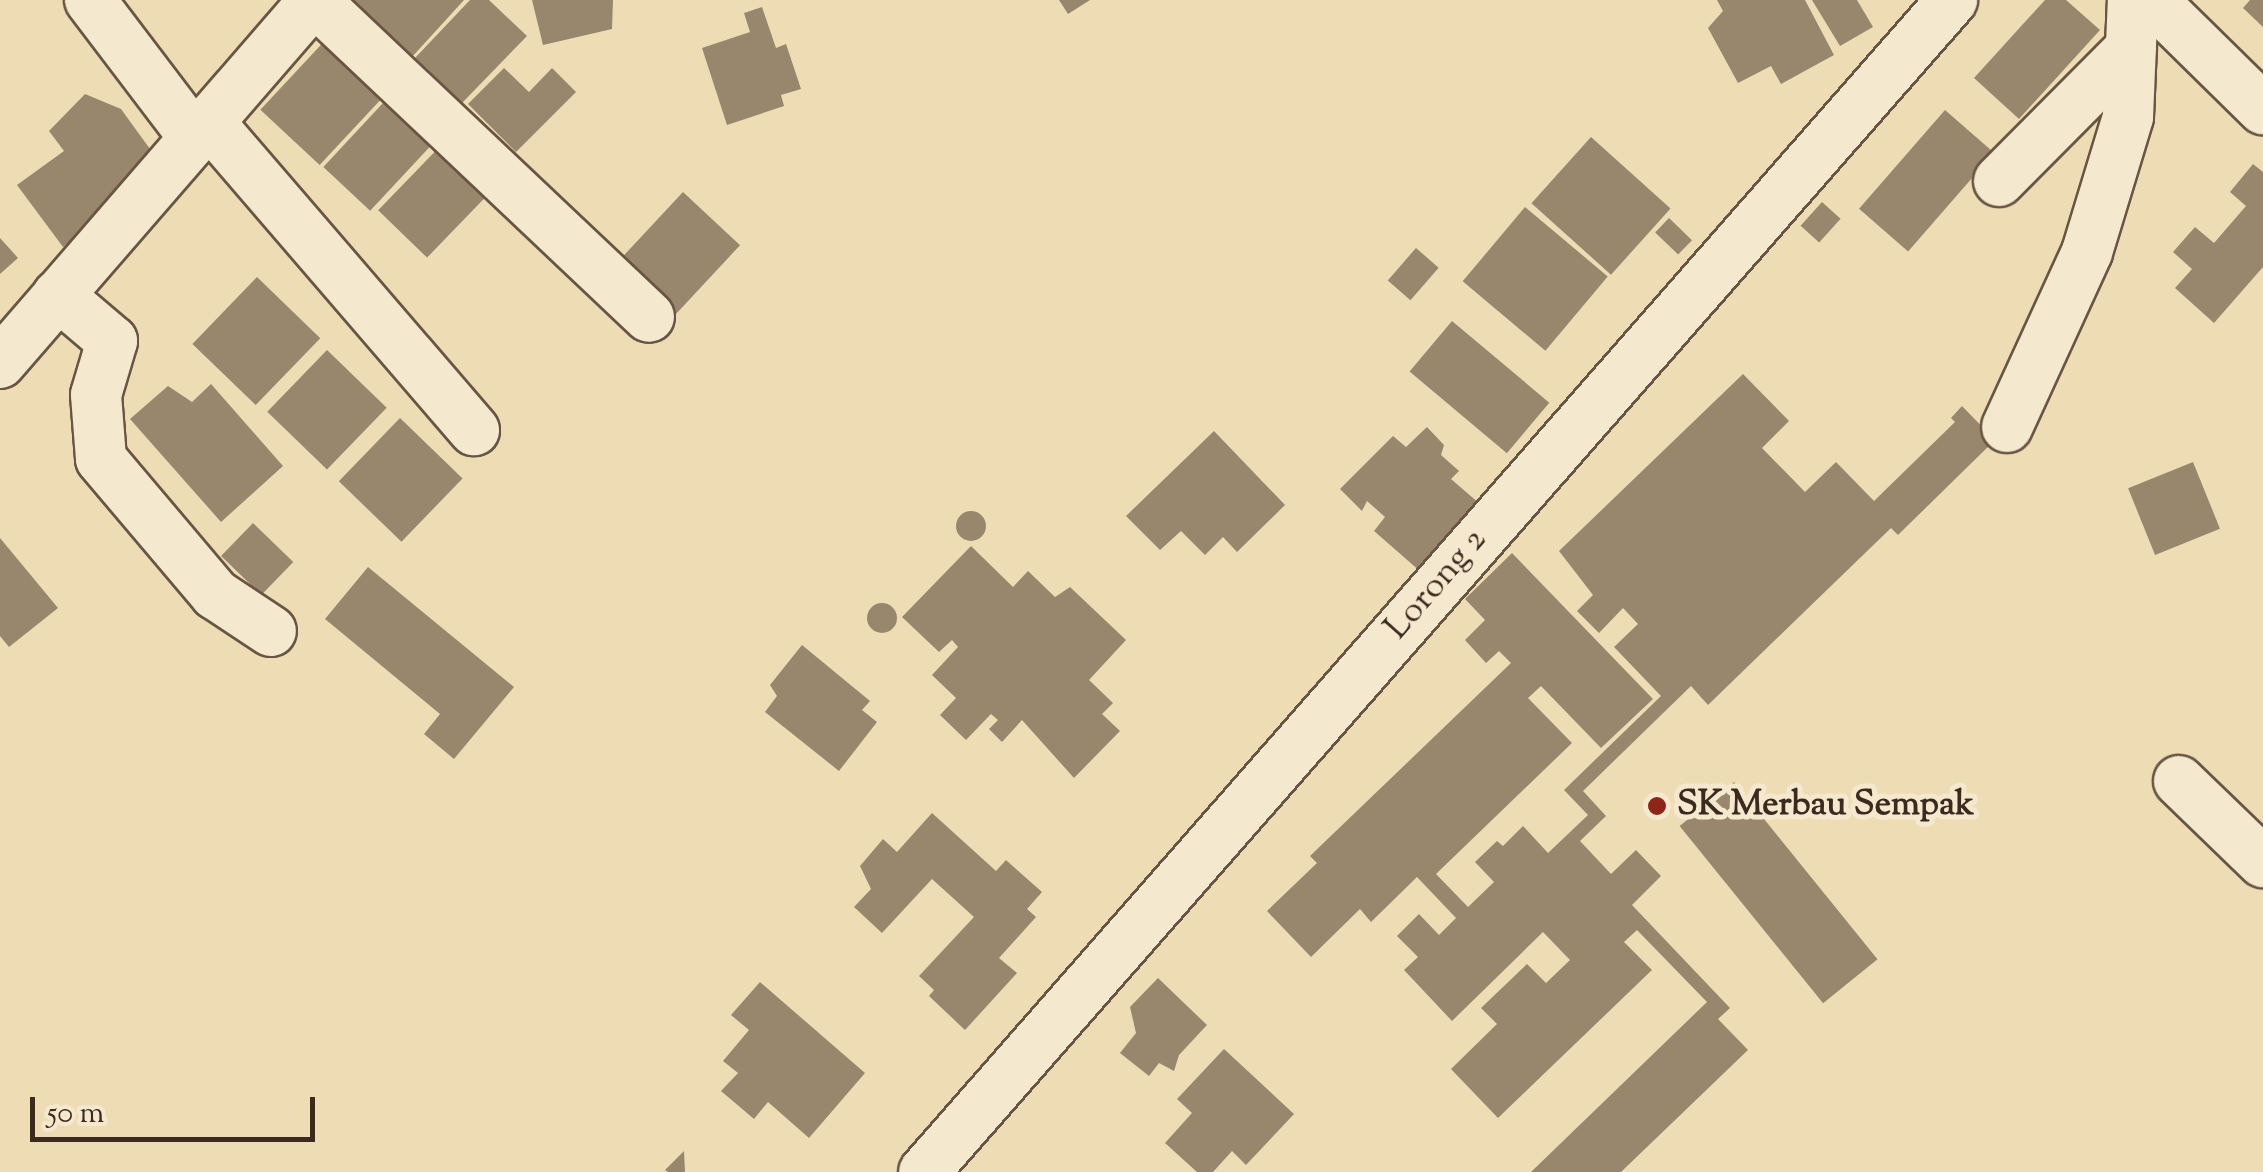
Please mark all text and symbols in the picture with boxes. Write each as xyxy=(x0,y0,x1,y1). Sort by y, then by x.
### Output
street label: Lorong 2 xyxy=(1377,521,1497,649)
place label: SK Merbau Sempak xyxy=(1677,785,1974,827)
marker: SK Merbau Sempak xyxy=(1646,795,1668,817)
scale bar xyxy=(35,1077,320,1139)
text: 50 m xyxy=(47,1093,104,1136)

